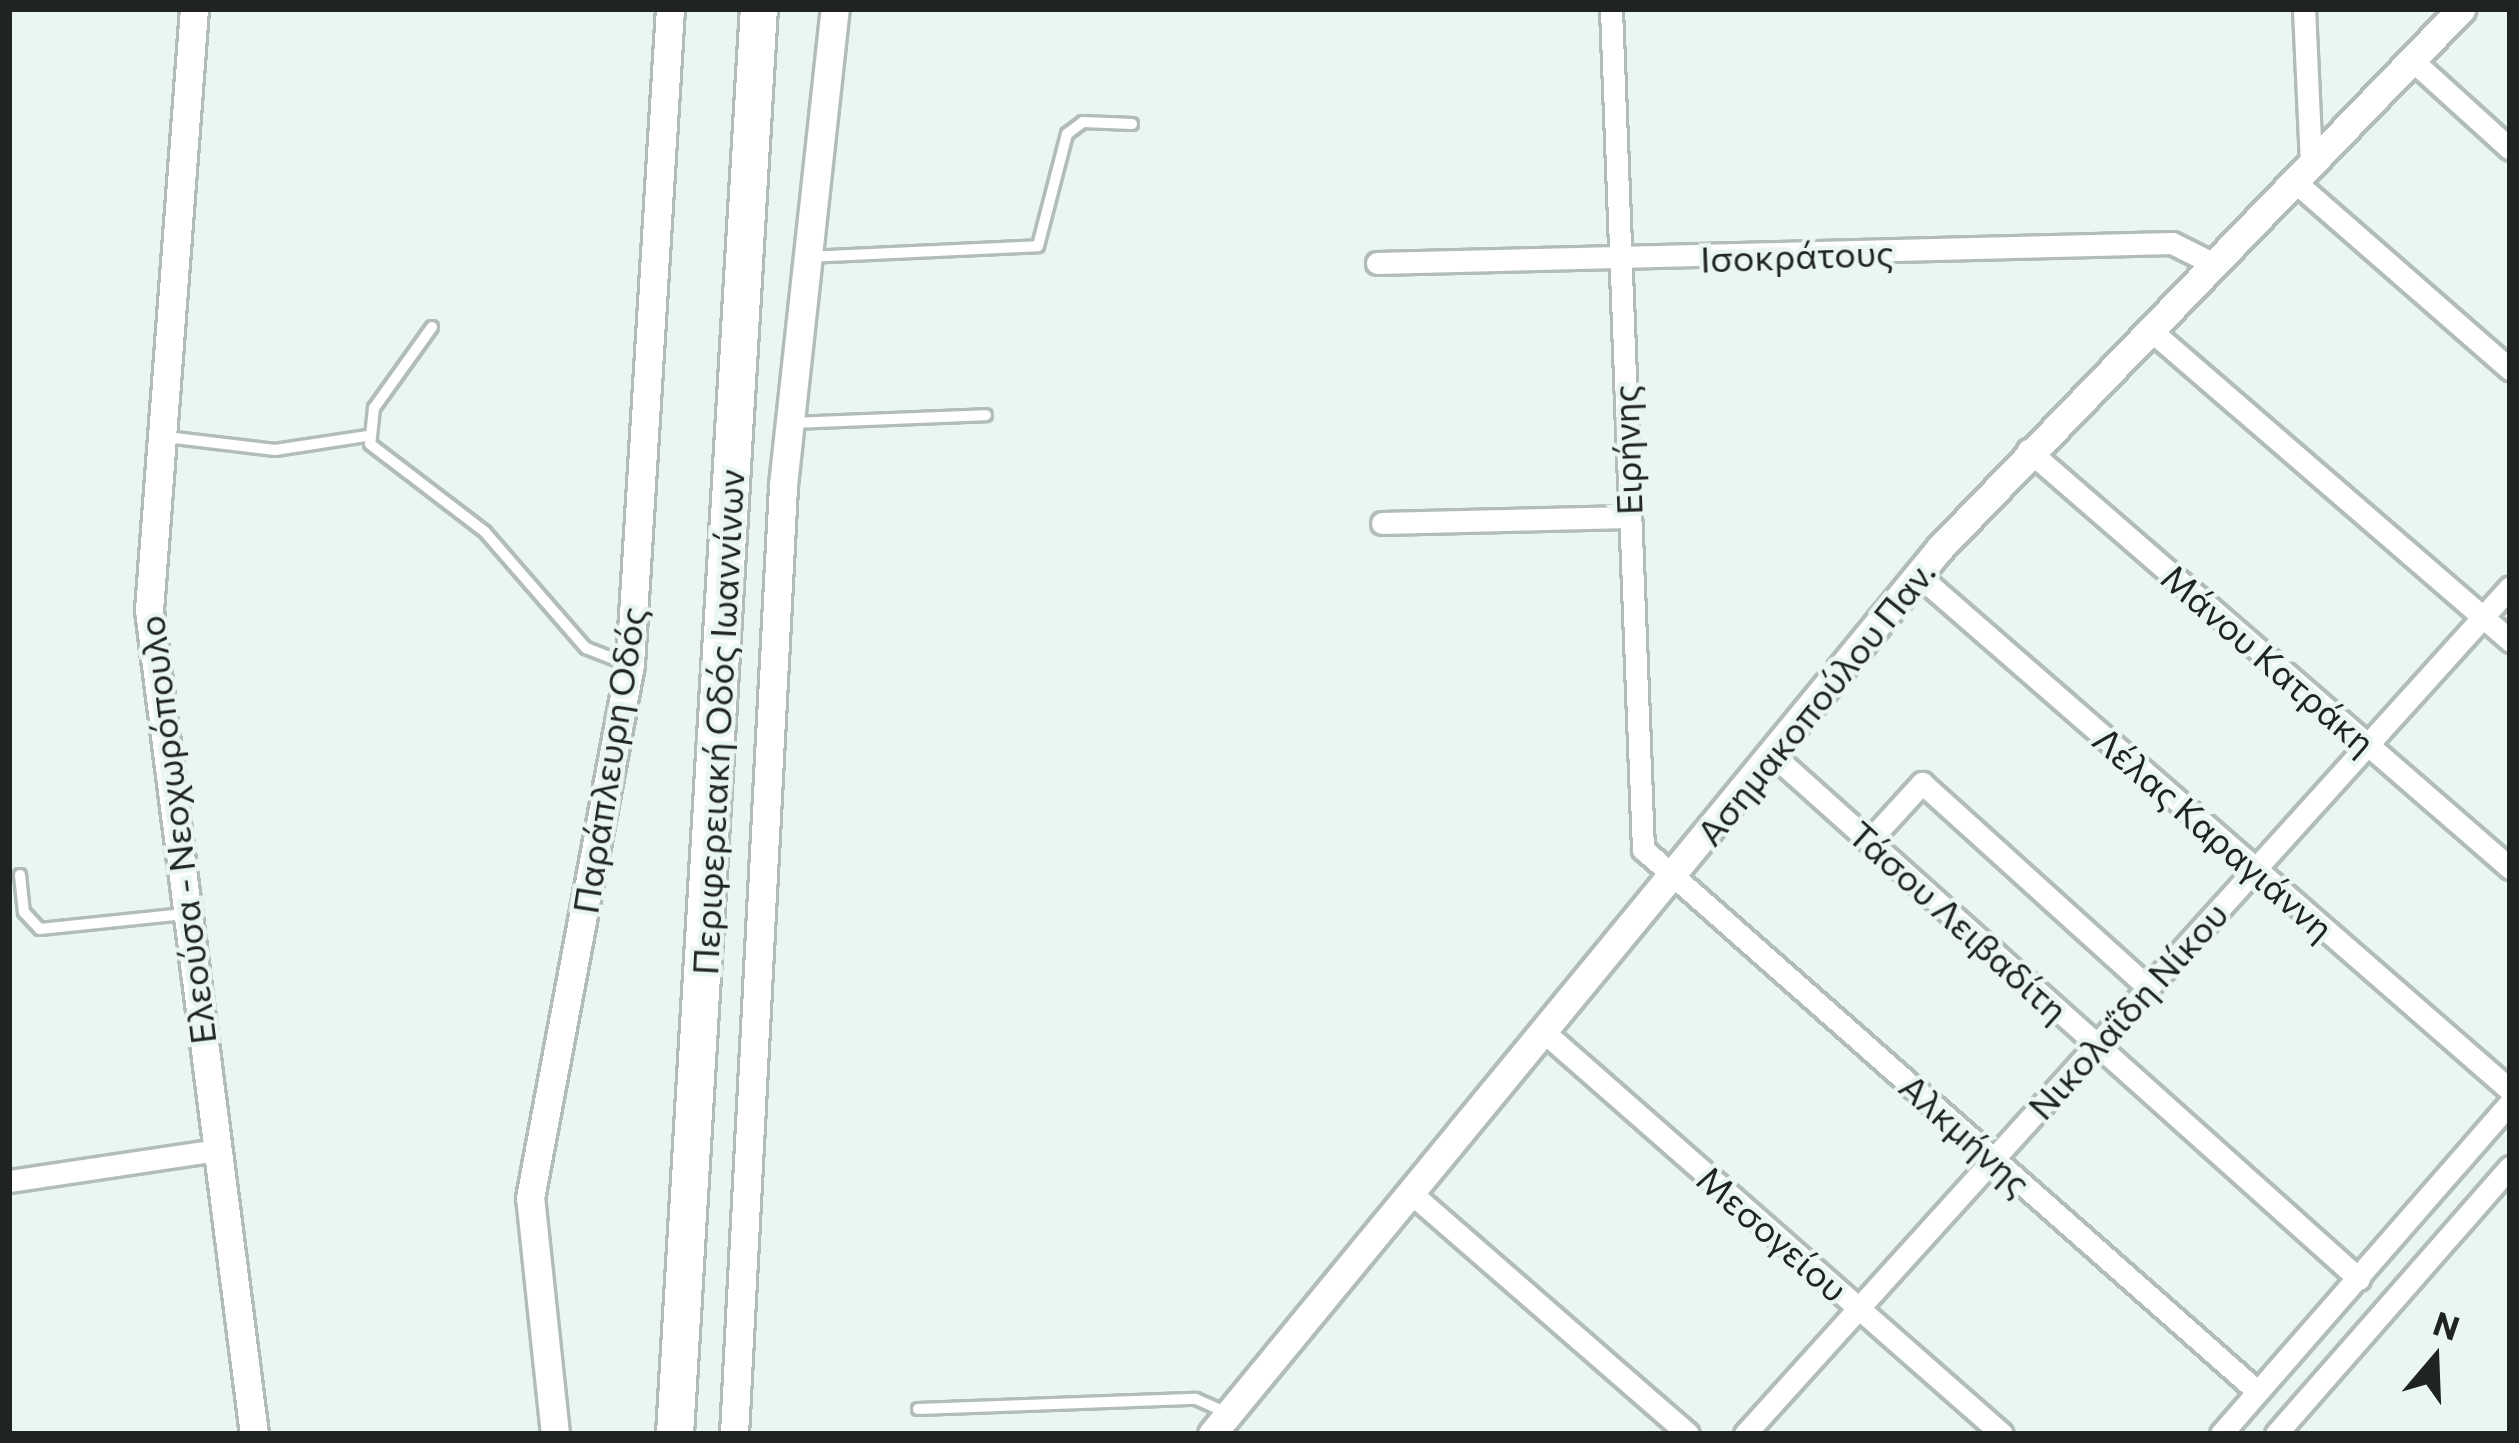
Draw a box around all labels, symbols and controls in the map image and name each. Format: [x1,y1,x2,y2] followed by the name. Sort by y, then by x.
[1700,230,1894,280] street label: Ισοκράτους
[1602,384,1650,516] street label: Ειρήνης
[682,468,752,976] street label: Περιφερειακή Οδός Ιωαννίνων
[1687,551,1943,853] street label: Ασημακοπούλου Παν.
[2154,555,2384,763] street label: Μάνου Κατράκη
[562,603,654,917] street label: Παράπλευρη Οδός
[128,613,224,1047] street label: Ελεούσα - Νεοχωρόπουλο
[2085,717,2343,949] street label: Λέλας Καραγιάννη
[1841,811,2077,1031] street label: Τάσου Λειβαδίτη
[2018,892,2236,1128] street label: Νικολαΐδη Νίκου
[1892,1064,2040,1204] street label: Αλκμήνης
[1689,1156,1857,1310] street label: Μεσογείου
[2375,1299,2495,1419] north arrow
[2429,1301,2465,1348] text: N

